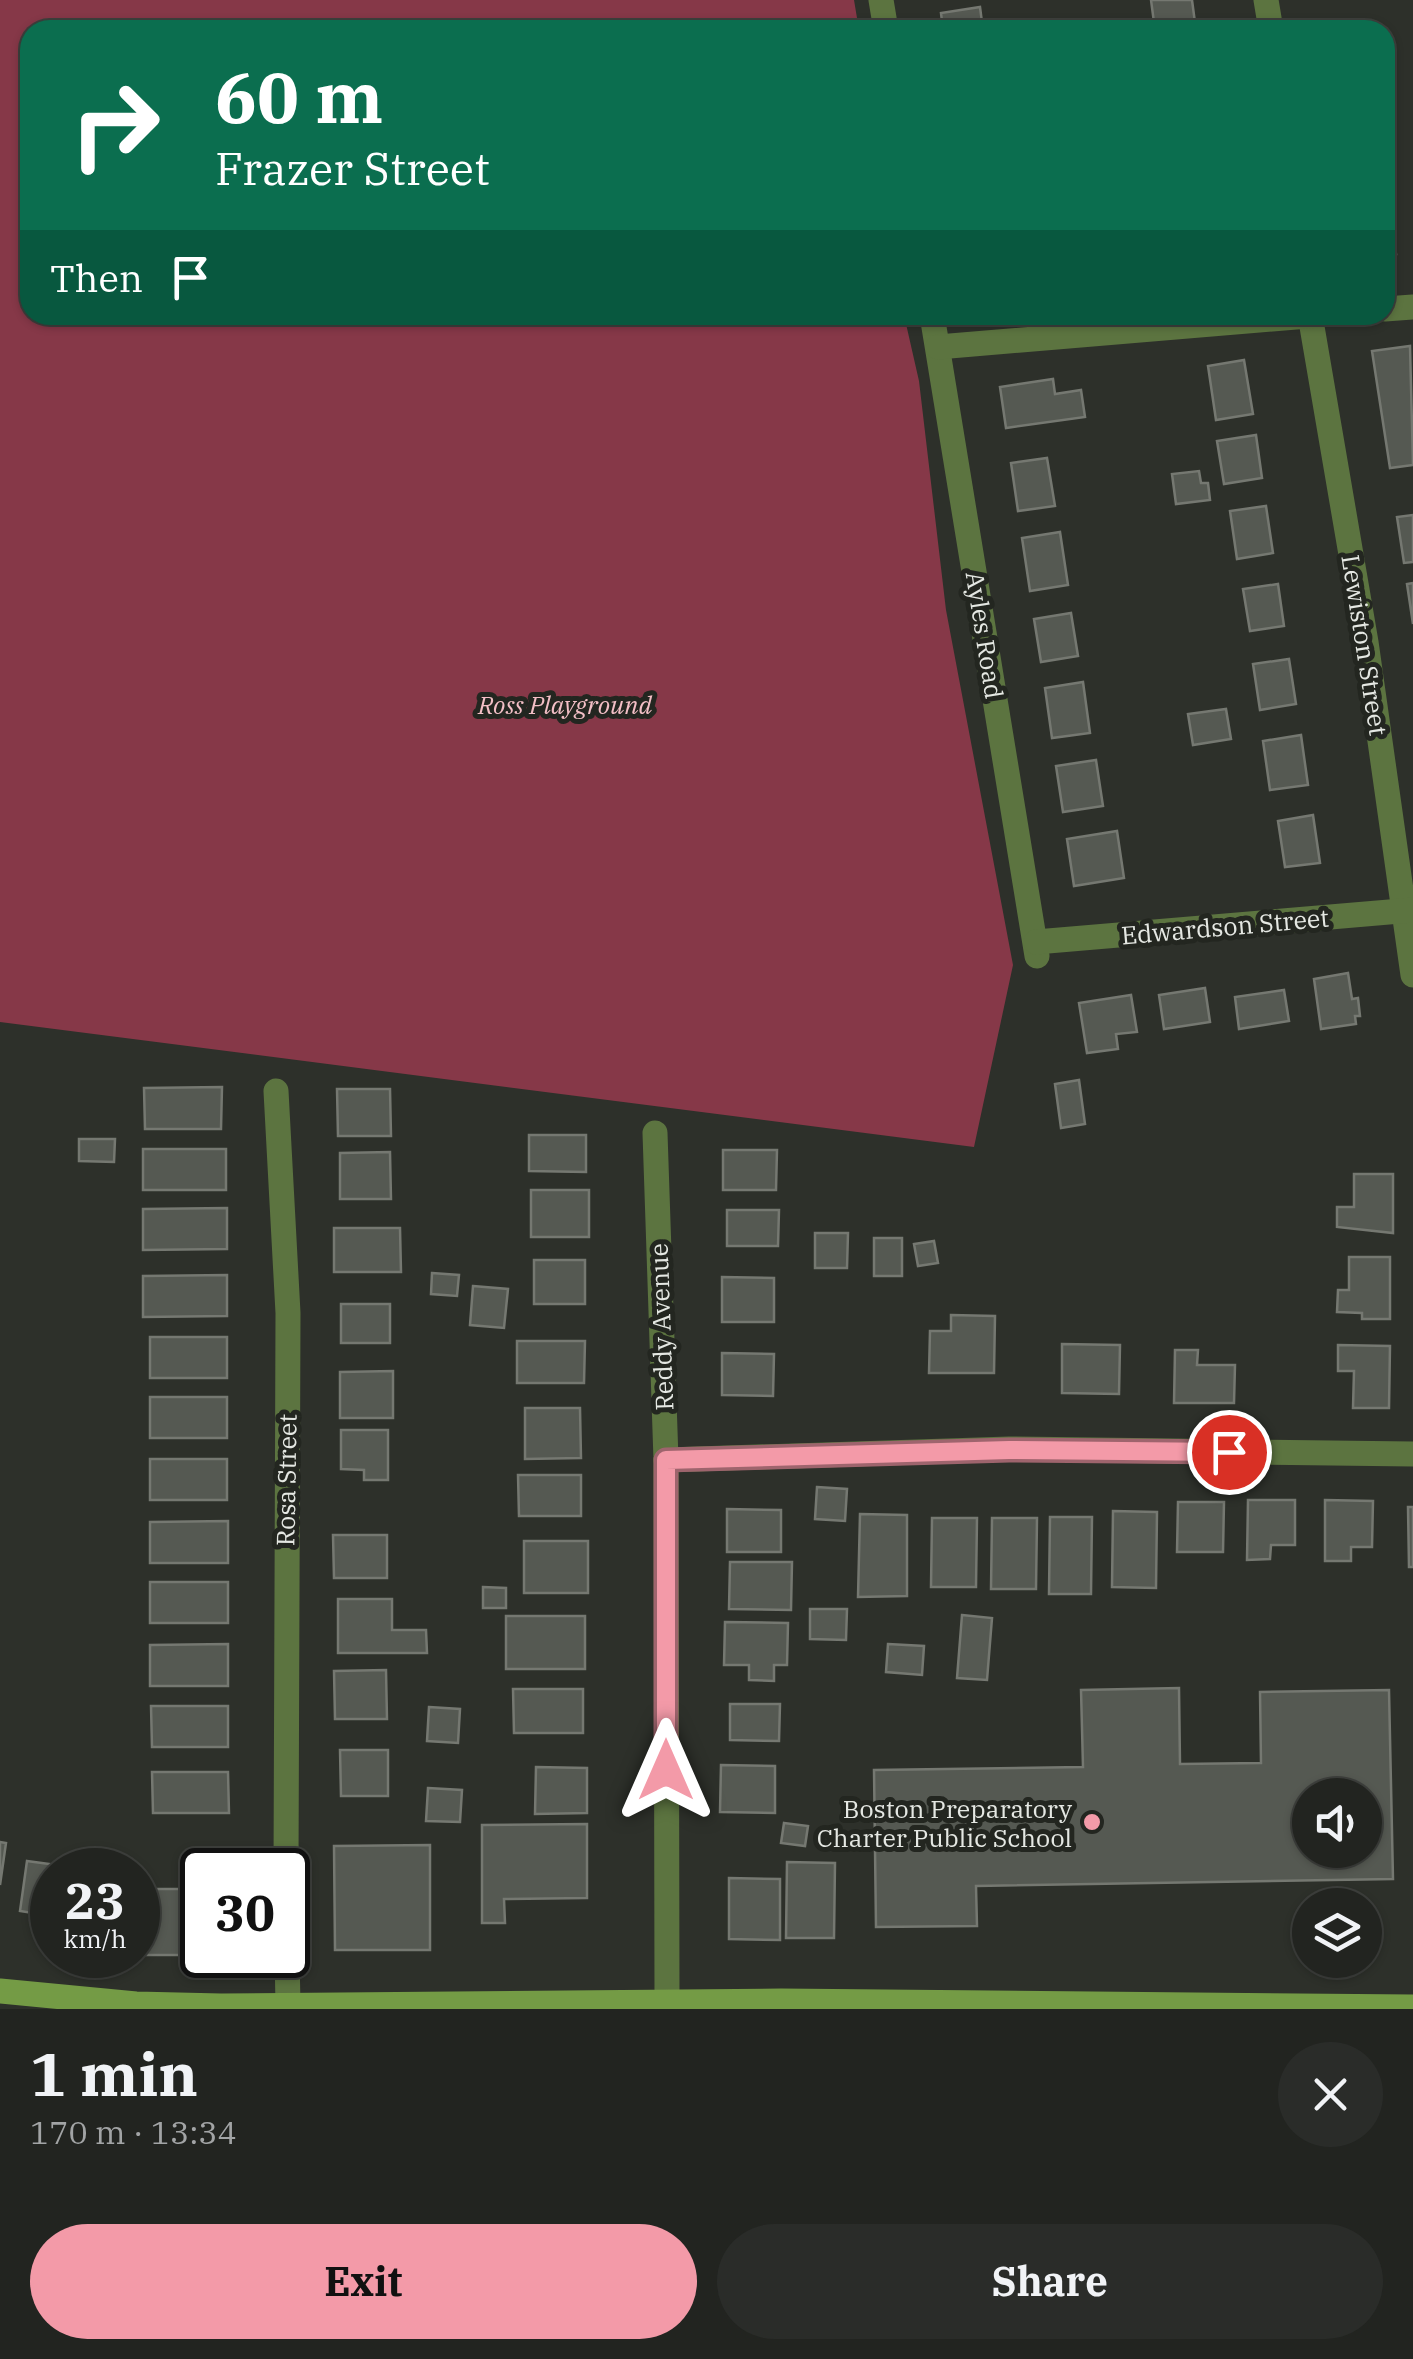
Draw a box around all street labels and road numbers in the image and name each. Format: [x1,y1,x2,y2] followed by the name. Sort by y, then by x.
[1334,552,1396,738] street label: Lewiston Street
[959,569,1011,701] street label: Ayles Road
[1120,900,1330,952] street label: Edwardson Street
[642,1243,680,1411] street label: Reddy Avenue
[268,1413,304,1546] street label: Rosa Street

